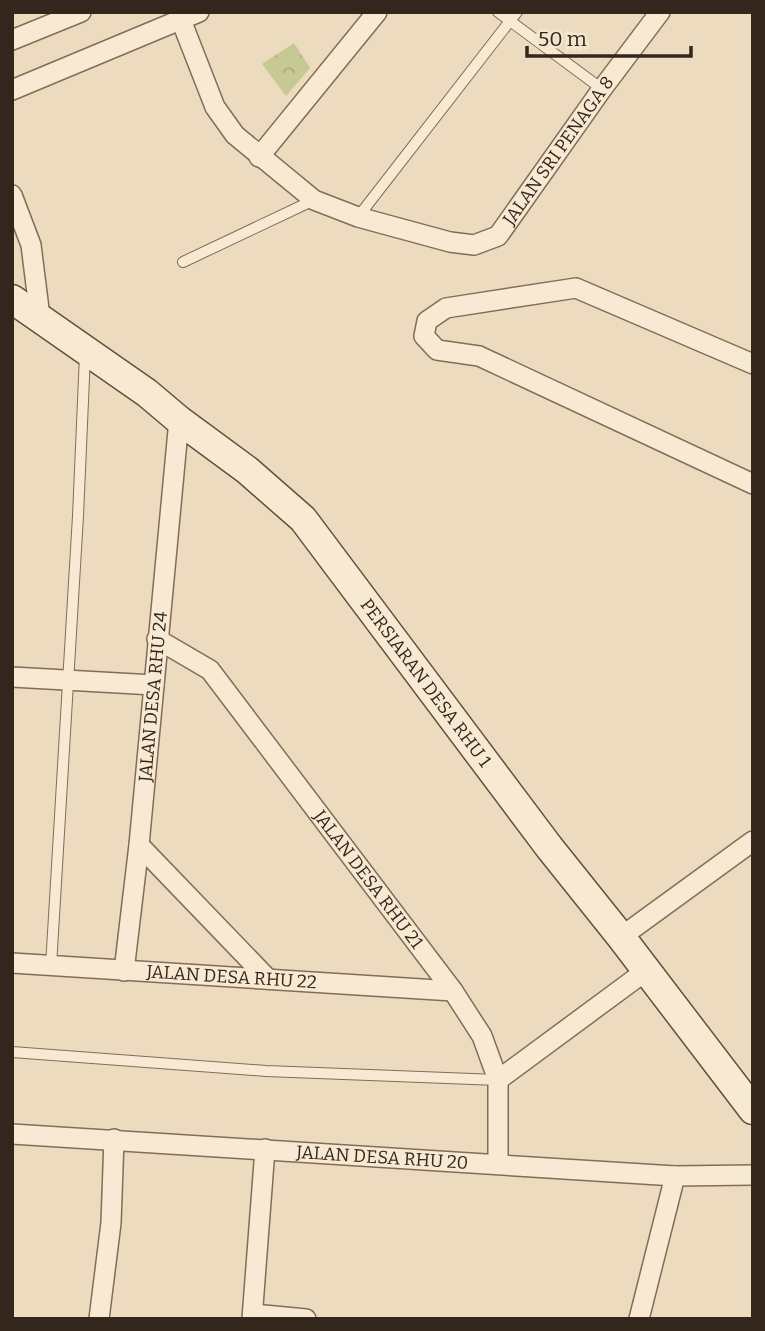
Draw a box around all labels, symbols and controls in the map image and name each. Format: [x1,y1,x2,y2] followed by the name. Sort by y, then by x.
[527,14,692,58] scale bar
[538,26,587,52] text: 50 m
[498,72,619,230] street label: JALAN SRI PENAGA 8
[356,594,497,772] street label: PERSIARAN DESA RHU 1
[134,610,172,784] street label: JALAN DESA RHU 24
[308,805,428,953] street label: JALAN DESA RHU 21
[145,961,317,993] street label: JALAN DESA RHU 22
[295,1141,469,1174] street label: JALAN DESA RHU 20

